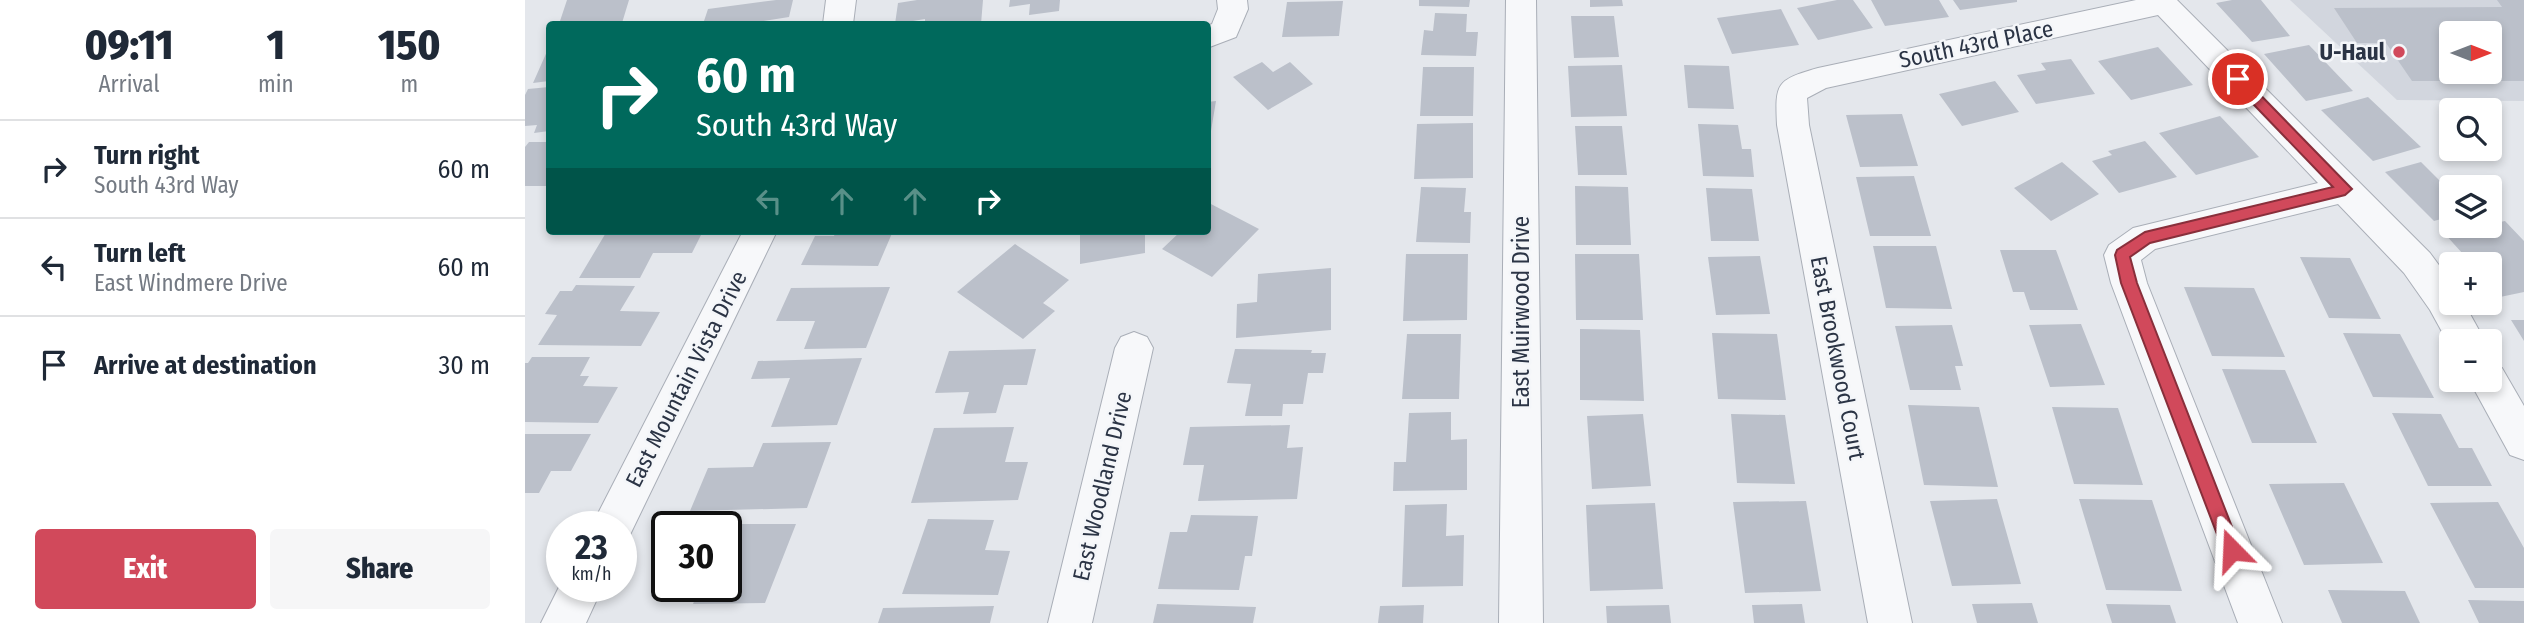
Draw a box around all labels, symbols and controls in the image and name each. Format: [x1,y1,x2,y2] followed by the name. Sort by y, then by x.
[1896,14,2056,74] street label: South 43rd Place
[84,20,174,70] text: 09:11
[267,20,285,70] text: 1
[378,20,441,70] text: 150
[2439,21,2503,84] north arrow
[2439,21,2502,392] map controls
[2319,38,2386,66] place label: U-Haul
[2391,44,2407,60] marker: U-Haul
[696,46,796,105] text: 60 m
[581,49,672,140] icon: right
[2208,49,2268,109] pin
[2219,60,2257,98] icon: arrive
[98,70,159,98] text: Arrival
[258,70,294,98] text: min
[400,70,418,98] text: m
[2439,98,2502,161] button: search
[696,106,897,144] text: South 43rd Way
[94,140,200,171] text: Turn right
[35,150,73,188] icon: right
[437,154,490,185] text: 60 m
[94,171,239,199] text: South 43rd Way
[2439,175,2502,238] button: layers
[750,182,788,220] icon: left
[823,182,861,220] icon: ahead
[896,182,934,220] icon: ahead
[969,182,1007,220] icon: right
[1507,216,1535,408] street label: East Muirwood Drive
[94,238,186,269] text: Turn left
[35,248,73,286] icon: left
[437,252,490,283] text: 60 m
[2439,252,2502,315] button: +
[1804,254,1872,463] street label: East Brookwood Court
[619,266,753,492] street label: East Mountain Vista Drive
[94,269,288,297] text: East Windmere Drive
[2439,329,2502,392] button: −
[35,346,73,384] icon: arrive
[94,350,317,381] text: Arrive at destination
[439,350,490,381] text: 30 m
[1067,388,1137,584] street label: East Woodland Drive
[651,511,742,602] speed limit sign: 30
[2195,513,2269,587] position arrow
[575,526,608,568] text: 23
[35,529,256,609] button: Exit
[270,529,490,609] button: Share
[571,563,612,585] text: km/h

